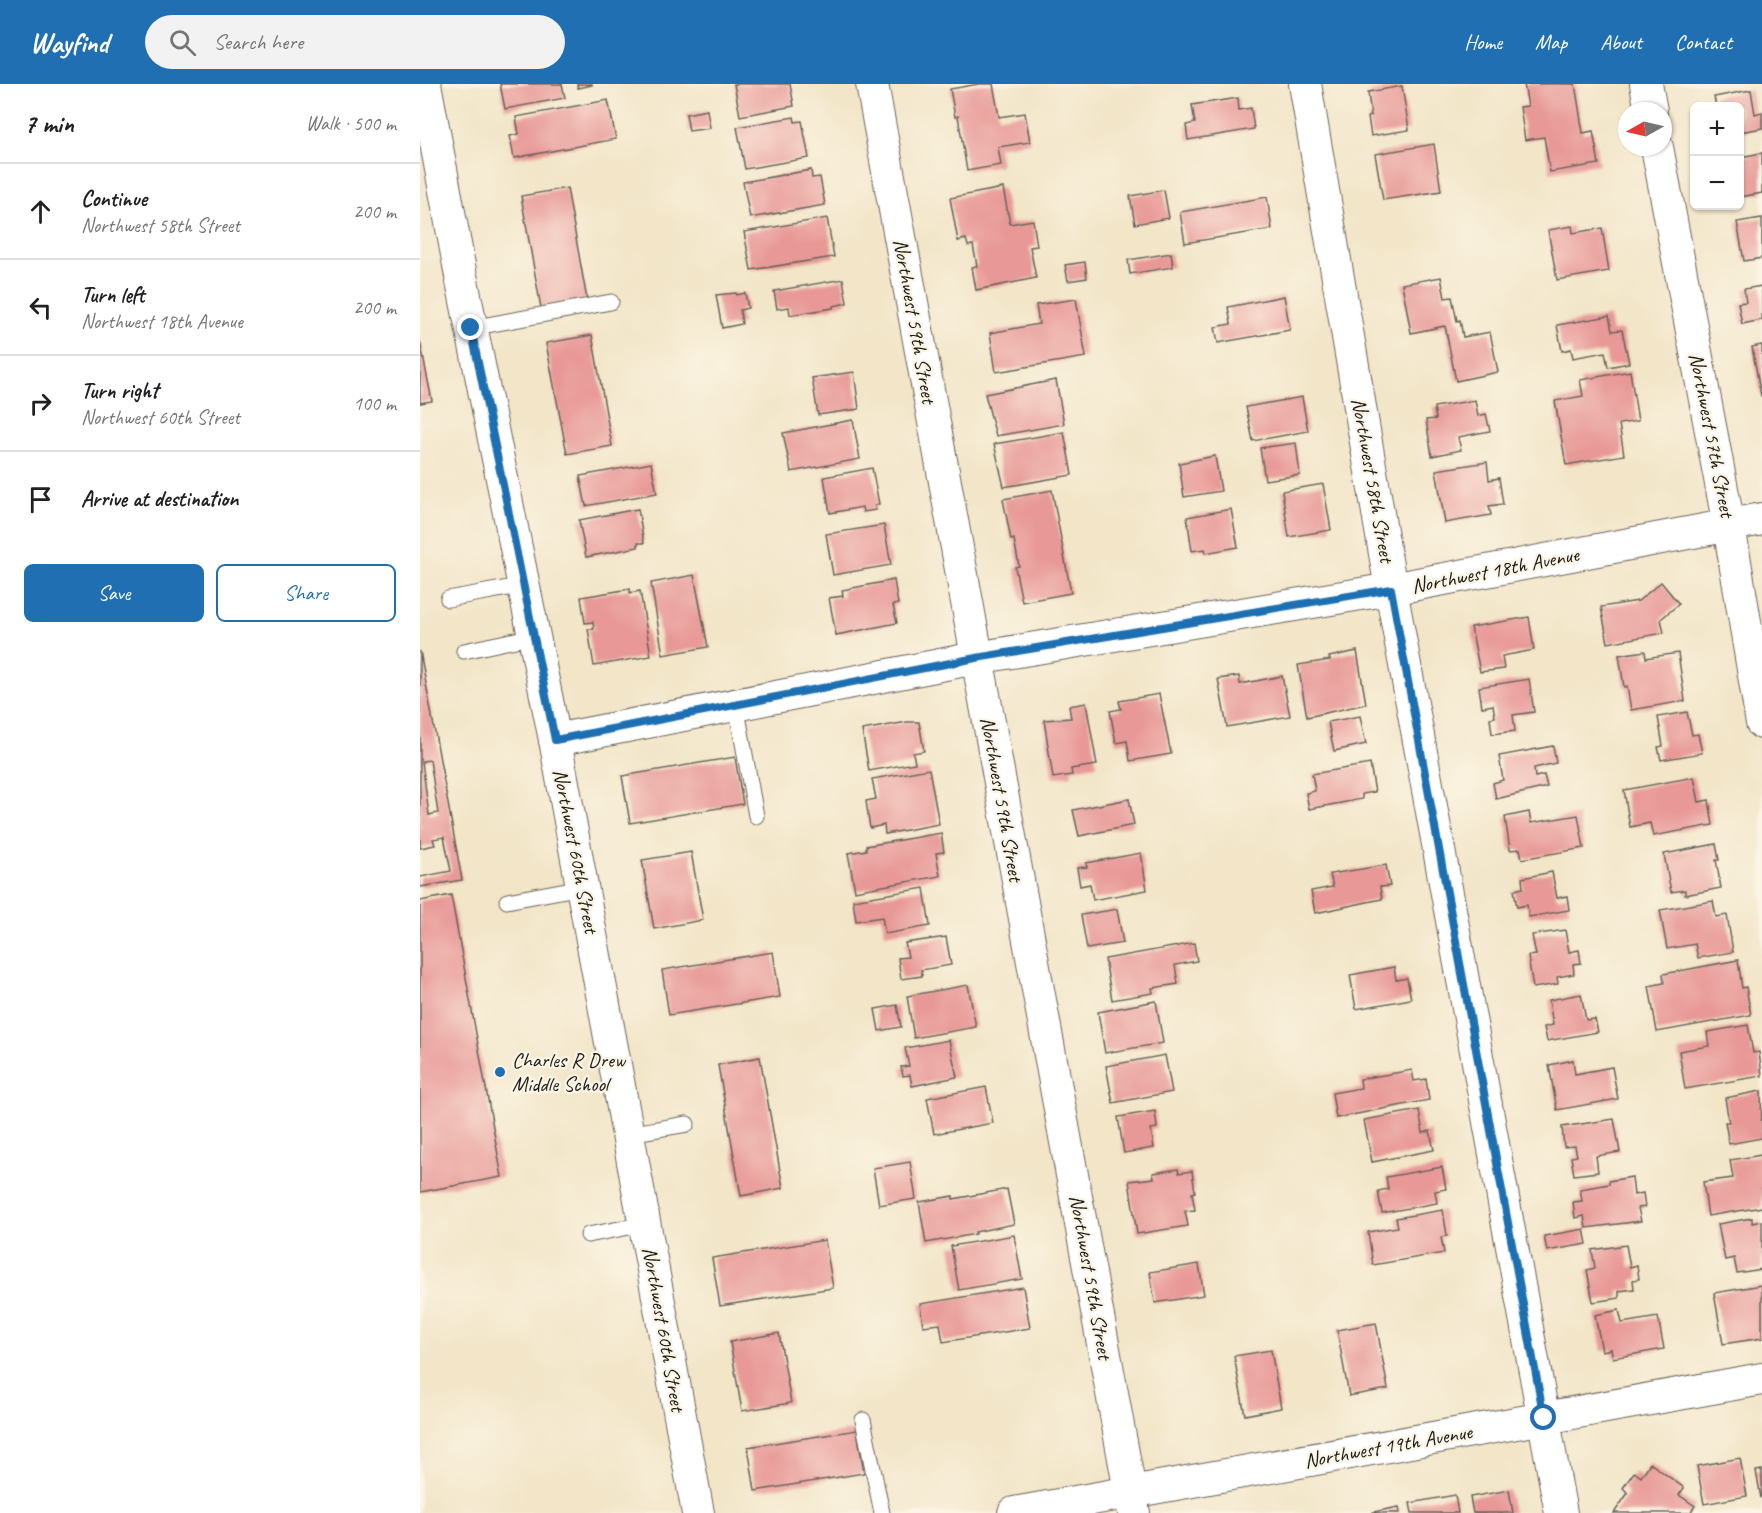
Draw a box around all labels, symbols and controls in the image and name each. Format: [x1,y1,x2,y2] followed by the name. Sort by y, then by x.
[145,15,565,69] search box
[30,25,109,60] text: Wayfind
[166,26,199,59] icon: search
[214,28,303,56] text: Search here
[1464,29,1502,55] text: Home
[1535,29,1567,55] text: Map
[1600,29,1642,55] text: About
[1675,29,1732,55] text: Contact
[1618,102,1672,156] north arrow
[1690,102,1744,210] map controls
[1690,102,1744,156] button: +
[24,107,74,140] text: 7 min
[306,111,396,136] text: Walk · 500 m
[1690,156,1744,210] button: −
[81,185,147,213] text: Continue
[24,195,57,228] icon: ahead
[353,199,396,224] text: 200 m
[81,213,240,238] text: Northwest 58th Street
[888,237,943,407] street label: Northwest 59th Street
[81,281,145,309] text: Turn left
[24,291,57,324] icon: left
[353,295,396,320] text: 200 m
[81,309,243,334] text: Northwest 18th Avenue
[457,314,483,340] route end
[1683,351,1741,521] street label: Northwest 57th Street
[81,377,158,405] text: Turn right
[24,387,57,420] icon: right
[353,391,396,416] text: 100 m
[1346,396,1401,566] street label: Northwest 58th Street
[81,405,240,430] text: Northwest 60th Street
[24,483,57,516] icon: arrive
[81,485,238,513] text: Arrive at destination
[1409,541,1582,599] street label: Northwest 18th Avenue
[24,564,204,622] button: Save
[216,564,396,622] button: Share
[975,715,1030,885] street label: Northwest 59th Street
[547,767,605,937] street label: Northwest 60th Street
[512,1047,627,1097] place label: Charles R Drew Middle School
[493,1065,507,1079] marker: Charles R Drew Middle School
[1064,1193,1119,1363] street label: Northwest 59th Street
[637,1245,692,1415] street label: Northwest 60th Street
[1530,1404,1556,1430] route start
[1302,1418,1475,1474] street label: Northwest 19th Avenue

